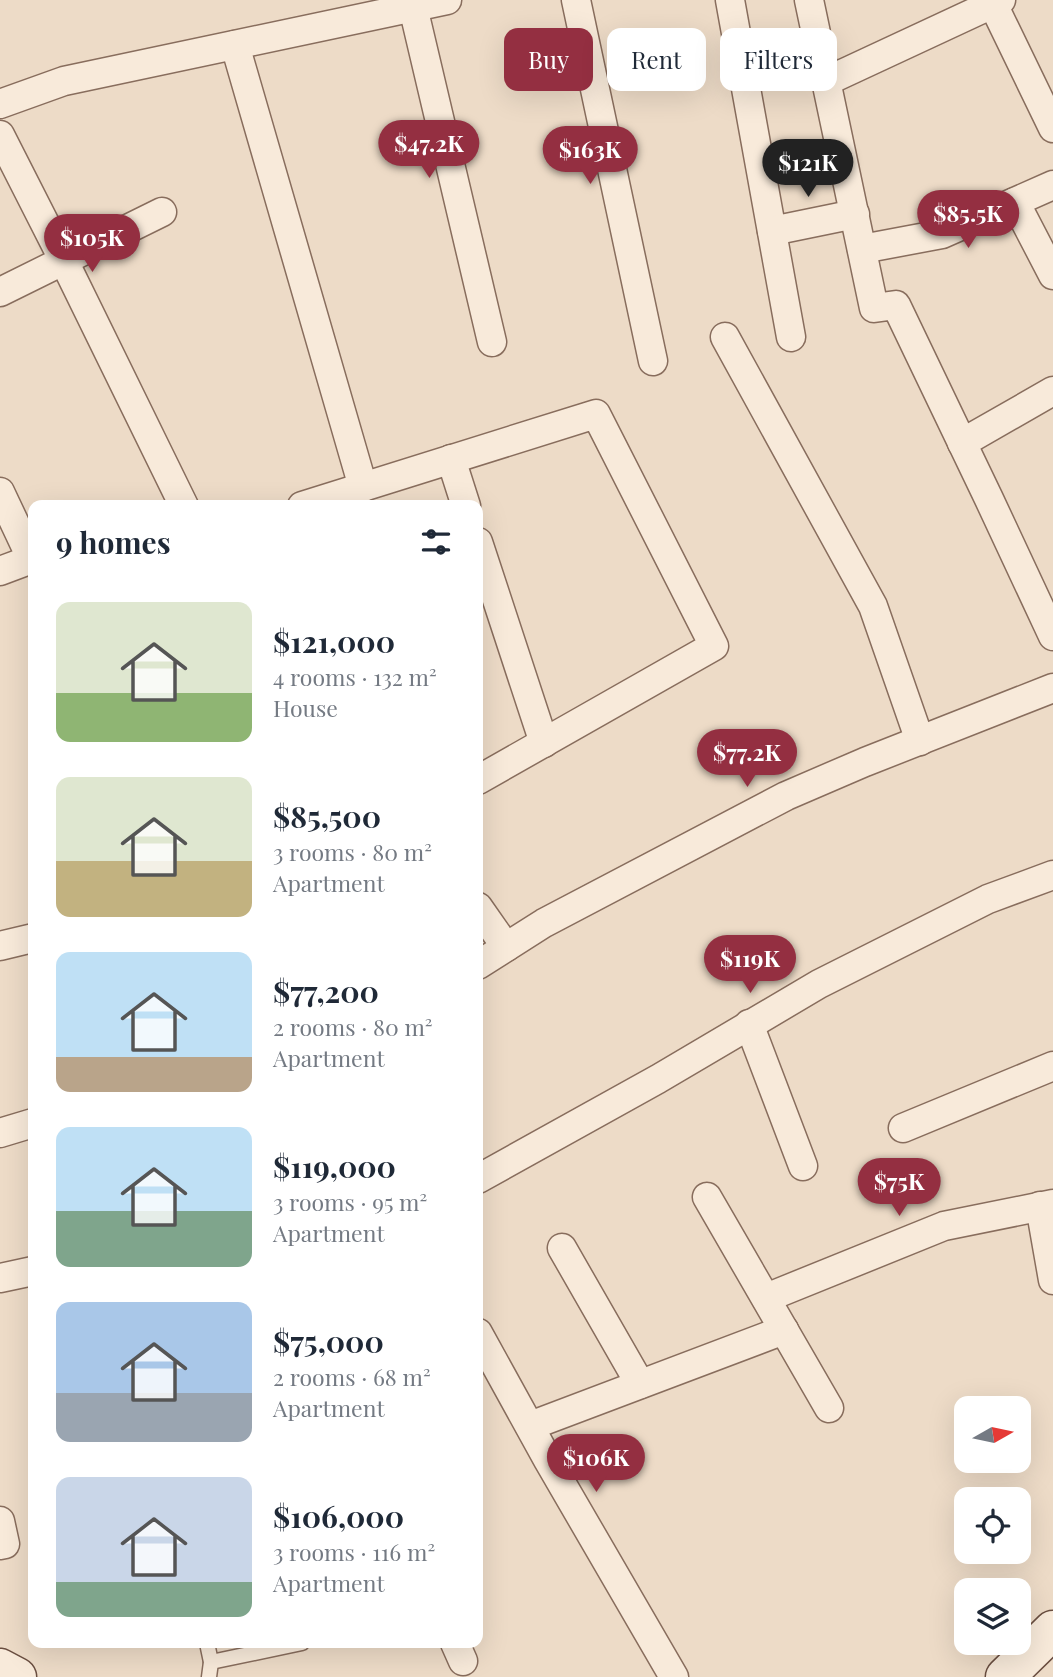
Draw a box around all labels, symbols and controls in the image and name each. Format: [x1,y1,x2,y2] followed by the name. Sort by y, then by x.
[504,28,593,91] chip: Buy
[607,28,706,91] chip: Rent
[720,28,837,91] chip: Filters
[372,120,486,180] pin: $47.2K
[394,127,464,158] text: $47.2K
[541,127,639,186] pin: $163K
[559,133,621,164] text: $163K
[759,140,857,199] pin: $121K
[778,146,838,177] text: $121K
[911,190,1025,250] pin: $85.5K
[933,197,1003,228] text: $85.5K
[43,215,141,274] pin: $105K
[60,221,124,252] text: $105K
[56,522,171,562] text: 9 homes
[417,523,455,561] icon: filters
[273,621,395,661] text: $121,000
[112,630,196,714] icon: home
[273,661,437,692] text: 4 rooms · 132 m²
[273,692,338,723] text: House
[690,730,804,789] pin: $77.2K
[713,736,781,767] text: $77.2K
[273,796,381,836] text: $85,500
[112,805,196,889] icon: home
[273,836,432,867] text: 3 rooms · 80 m²
[273,867,385,898] text: Apartment
[701,936,799,995] pin: $119K
[720,942,780,973] text: $119K
[273,971,379,1011] text: $77,200
[112,980,196,1064] icon: home
[273,1011,433,1042] text: 2 rooms · 80 m²
[273,1042,385,1073] text: Apartment
[273,1146,396,1186] text: $119,000
[112,1155,196,1239] icon: home
[858,1158,940,1218] pin: $75K
[874,1165,924,1196] text: $75K
[273,1186,427,1217] text: 3 rooms · 95 m²
[273,1217,385,1248] text: Apartment
[273,1321,384,1361] text: $75,000
[112,1330,196,1414] icon: home
[273,1361,431,1392] text: 2 rooms · 68 m²
[273,1392,385,1423] text: Apartment
[954,1396,1031,1474] north arrow
[954,1396,1031,1655] map controls
[547,1434,645,1494] pin: $106K
[563,1441,629,1472] text: $106K
[954,1487,1031,1564] button: locate
[273,1496,404,1536] text: $106,000
[112,1505,196,1589] icon: home
[273,1536,435,1567] text: 3 rooms · 116 m²
[273,1567,385,1598] text: Apartment
[954,1578,1031,1655] button: layers

